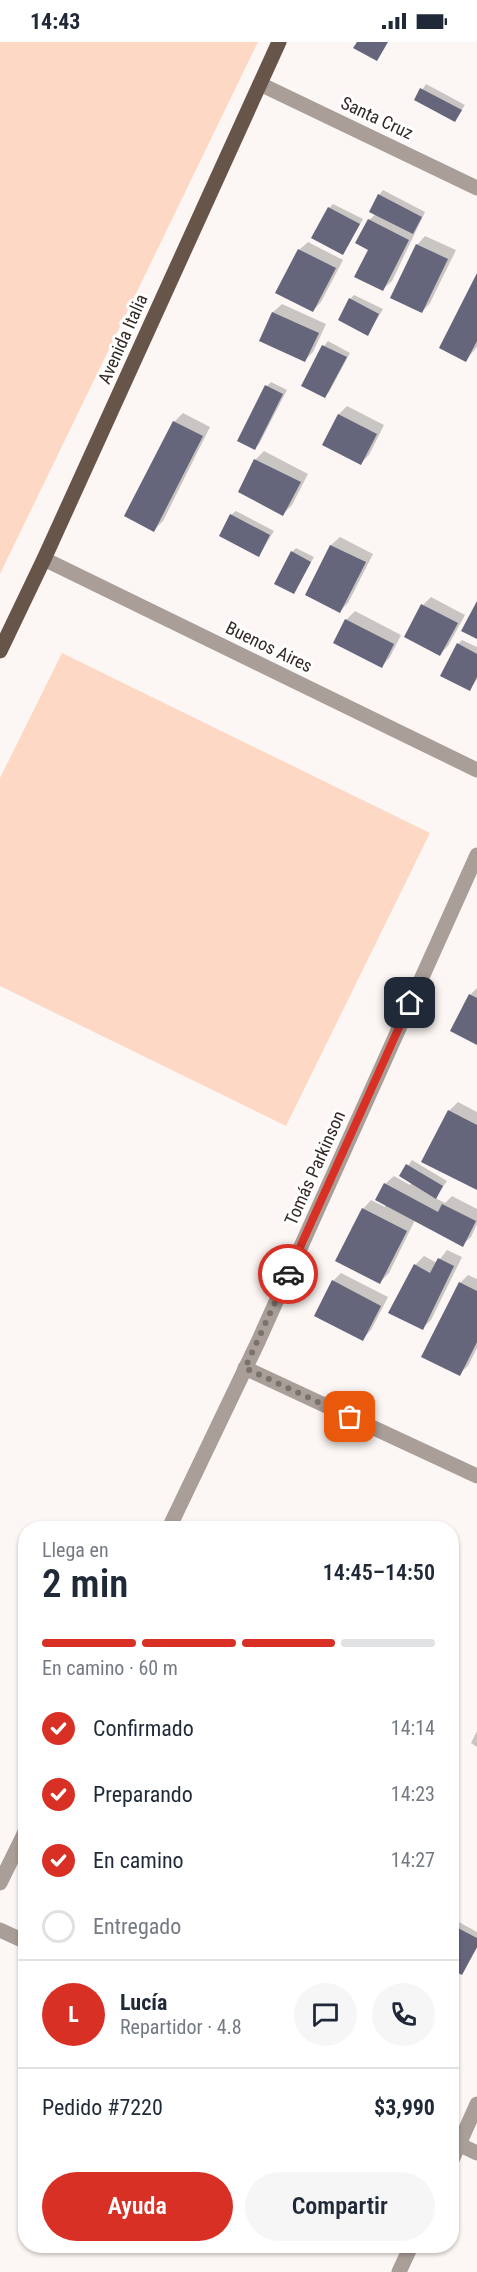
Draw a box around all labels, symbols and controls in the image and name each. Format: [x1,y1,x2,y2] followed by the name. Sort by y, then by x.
[30,9,81,34] text: 14:43
[338,92,417,143] street label: Santa Cruz
[93,291,152,387] street label: Avenida Italia
[223,617,316,676] street label: Buenos Aires
[384,977,435,1028] pin
[393,986,426,1019] icon: home
[280,1107,349,1228] street label: Tomás Parkinson
[258,1244,318,1304] courier
[272,1258,305,1291] icon: car
[324,1391,375,1442] pin
[333,1400,366,1433] icon: bag
[42,1538,109,1562] text: Llega en
[323,1560,435,1585] text: 14:45–14:50
[42,1561,128,1607] text: 2 min
[42,1656,178,1680] text: En camino · 60 m
[42,1712,75,1745] icon: check
[93,1716,194,1741] text: Confirmado
[391,1716,435,1740] text: 14:14
[42,1778,75,1811] icon: check
[93,1782,193,1807] text: Preparando
[391,1782,435,1806] text: 14:23
[42,1844,75,1877] icon: check
[93,1848,184,1873] text: En camino
[391,1848,435,1872] text: 14:27
[93,1914,181,1939] text: Entregado
[294,1983,357,2046] button: chat
[372,1983,435,2046] button: phone
[120,1990,167,2015] text: Lucía
[68,2002,79,2027] text: L
[120,2015,242,2039] text: Repartidor · 4.8
[42,2095,163,2120] text: Pedido #7220
[374,2095,435,2120] text: $3,990
[42,2172,233,2241] button: Ayuda
[245,2172,435,2241] button: Compartir

